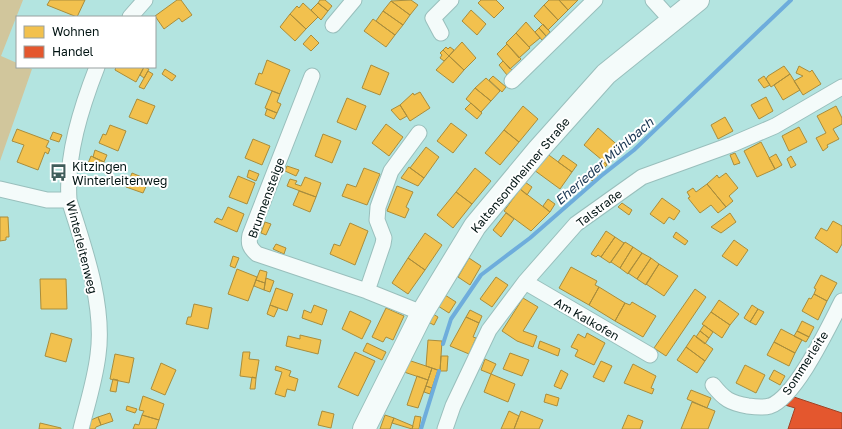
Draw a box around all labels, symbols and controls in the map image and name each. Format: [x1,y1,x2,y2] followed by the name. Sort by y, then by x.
[16,16,156,68] legend
[52,24,99,39] text: Wohnen
[52,44,94,59] text: Handel
[552,113,657,208] water label: Eherieder Mühlbach
[467,114,573,236] street label: Kaltensondheimer Straße
[244,156,288,240] street label: Brunnensteige
[72,159,167,188] place label: Kitzingen Winterleitenweg
[49,163,69,183] bus stop icon: Kitzingen Winterleitenweg
[573,186,625,230] street label: Talstraße
[63,199,101,295] street label: Winterleitenweg
[552,294,622,344] street label: Am Kalkofen
[779,328,831,398] street label: Sommerleite

